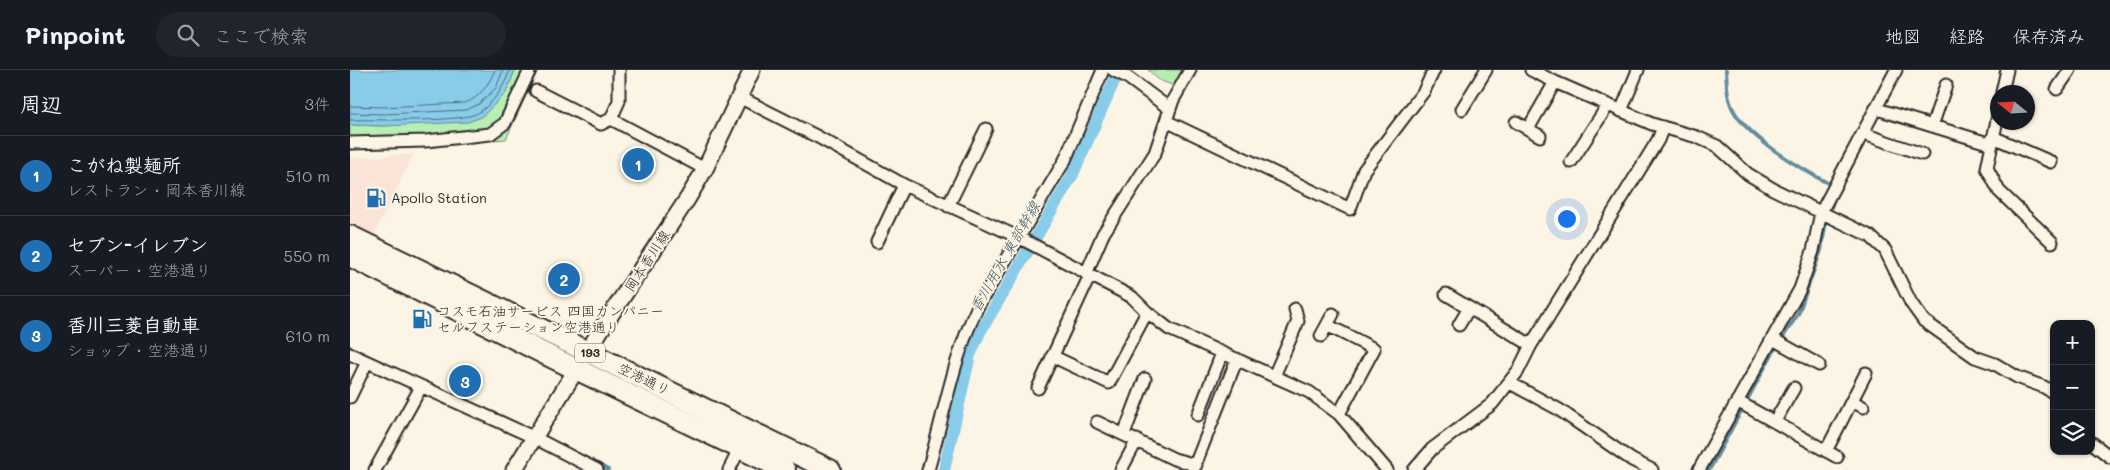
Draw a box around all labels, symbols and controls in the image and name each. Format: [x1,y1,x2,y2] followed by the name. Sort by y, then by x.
[156,12,506,57] search box
[25,19,126,50] text: Pinpoint
[174,21,202,49] icon: search
[214,23,309,48] text: ここで検索
[1885,24,1921,48] text: 地図
[1949,24,1985,48] text: 経路
[2013,24,2085,48] text: 保存済み
[1990,85,2035,130] north arrow
[20,90,62,117] text: 周辺
[305,93,330,114] text: 3件
[622,145,654,183] pin: 1
[67,152,181,177] text: こがね製麺所
[32,165,40,186] text: 1
[286,165,330,186] text: 510 m
[67,179,246,200] text: レストラン · 岡本香川線
[365,187,387,209] fuel station icon: Apollo Station
[391,188,487,207] place label: Apollo Station
[964,197,1044,316] water label: 香川用水 東部幹線
[1554,206,1580,232] your location
[620,226,674,295] street label: 岡本香川線
[67,232,208,257] text: セブン-イレブン
[32,245,40,266] text: 2
[284,245,330,266] text: 550 m
[67,259,212,280] text: スーパー · 空港通り
[548,260,580,298] pin: 2
[437,301,664,336] place label: コスモ石油サービス 四国カンパニー セルフステーション空港通り
[411,308,433,330] fuel station icon: コスモ石油サービス 四国カンパニー セルフステーション空港通り
[67,312,200,337] text: 香川三菱自動車
[2050,320,2095,455] map controls
[2050,320,2095,365] button: +
[31,325,41,346] text: 3
[285,325,330,346] text: 610 m
[67,339,212,360] text: ショップ · 空港通り
[575,344,605,362] road number: 193
[615,358,674,399] street label: 空港通り
[449,362,481,400] pin: 3
[2050,365,2095,410] button: −
[2050,410,2095,455] button: layers

